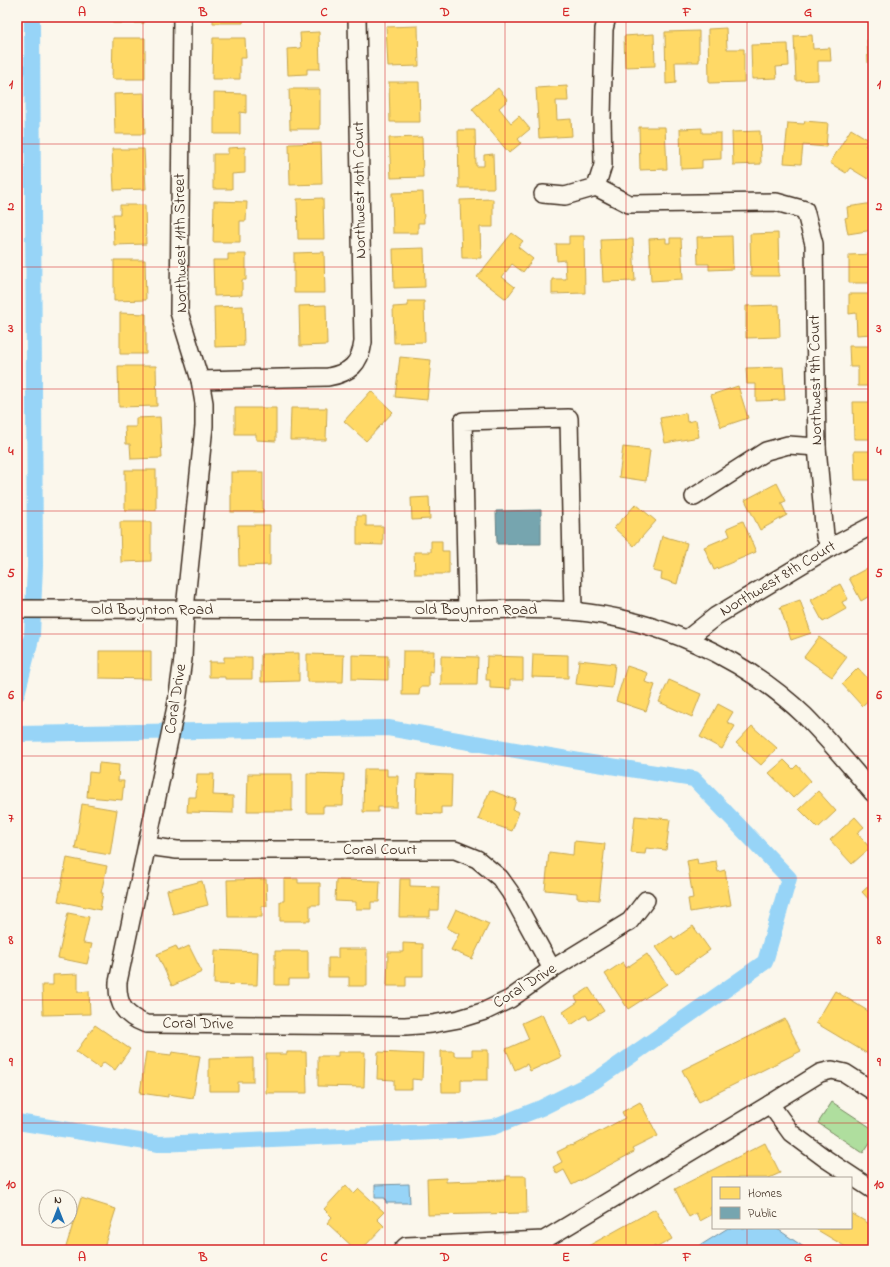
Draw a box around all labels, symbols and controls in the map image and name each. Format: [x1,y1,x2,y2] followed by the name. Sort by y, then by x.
[78,3,86,22] text: A
[198,3,208,22] text: B
[320,3,328,22] text: C
[439,3,450,22] text: D
[562,3,570,22] text: E
[682,3,692,22] text: F
[804,3,812,22] text: G
[9,75,14,94] text: 1
[877,75,882,94] text: 1
[347,120,373,259] street label: Northwest 10th Court
[168,172,194,313] street label: Northwest 11th Street
[7,197,15,216] text: 2
[875,197,883,216] text: 2
[803,314,829,445] street label: Northwest 9th Court
[7,319,14,338] text: 3
[875,319,882,338] text: 3
[7,442,14,461] text: 4
[875,442,882,461] text: 4
[715,534,841,623] street label: Northwest 8th Court
[7,564,15,583] text: 5
[875,564,883,583] text: 5
[91,598,213,622] street label: Old Boynton Road
[415,598,537,622] street label: Old Boynton Road
[159,661,194,736] street label: Coral Drive
[7,686,14,705] text: 6
[875,686,882,705] text: 6
[8,809,14,828] text: 7
[876,809,882,828] text: 7
[343,838,418,862] street label: Coral Court
[8,931,14,950] text: 8
[876,931,882,950] text: 8
[489,957,562,1015] street label: Coral Drive
[162,1011,234,1037] street label: Coral Drive
[8,1053,14,1072] text: 9
[876,1053,882,1072] text: 9
[6,1175,16,1194] text: 10
[874,1175,884,1194] text: 10
[712,1177,852,1229] legend
[748,1185,782,1203] text: Homes
[38,1189,78,1229] north arrow
[54,1192,62,1208] text: N
[748,1205,777,1223] text: Public
[78,1248,86,1267] text: A
[198,1248,208,1267] text: B
[320,1248,328,1267] text: C
[439,1248,450,1267] text: D
[562,1248,570,1267] text: E
[682,1248,692,1267] text: F
[804,1248,812,1267] text: G

